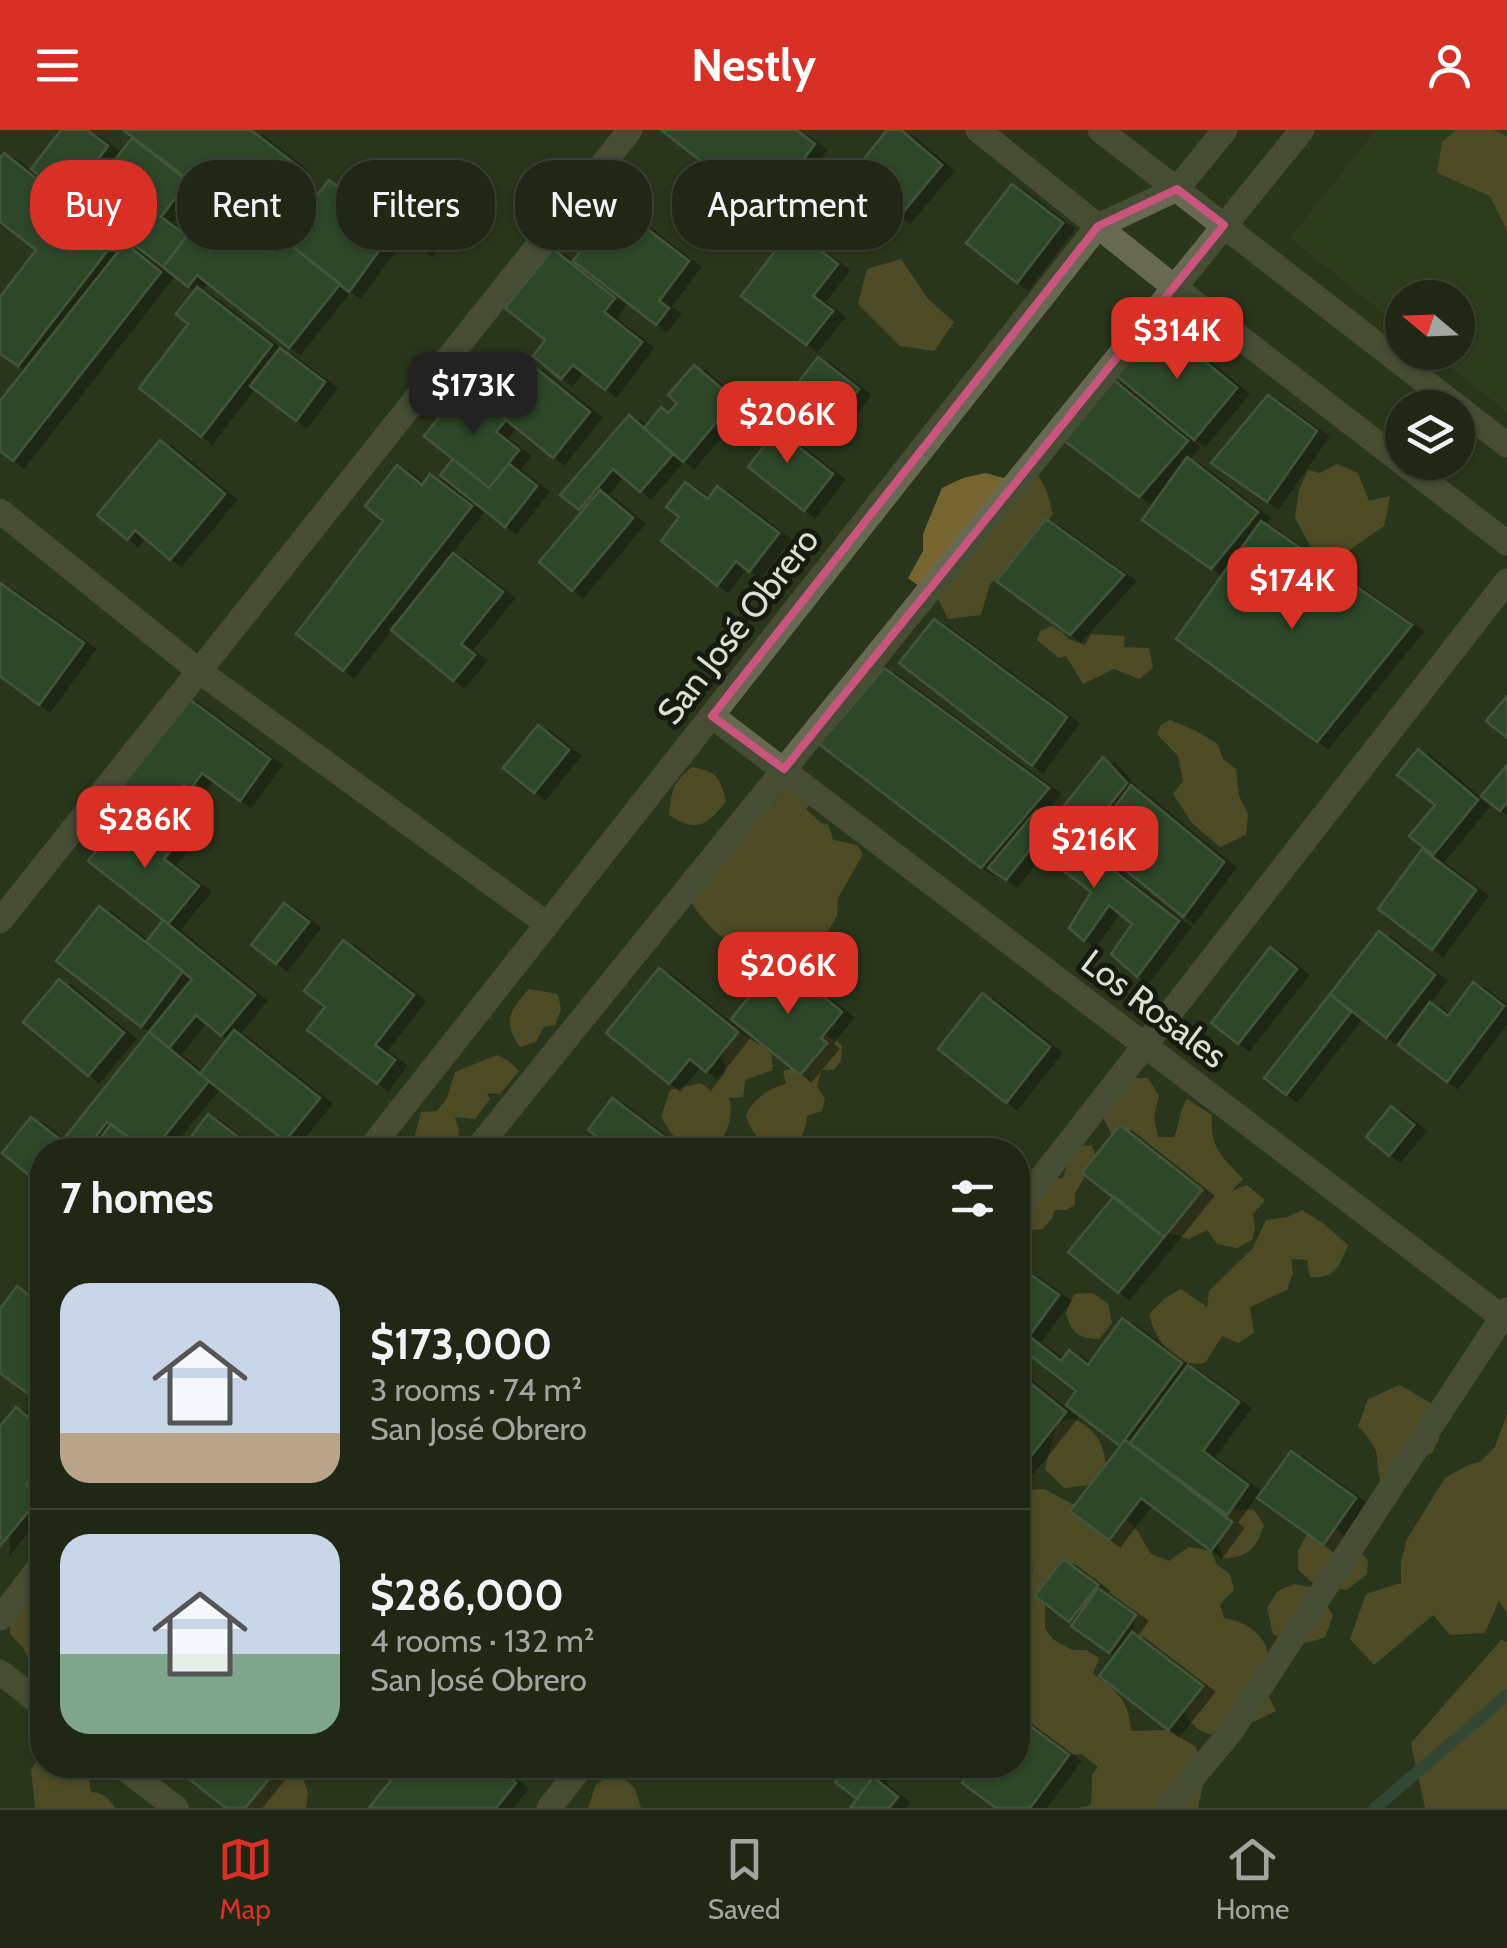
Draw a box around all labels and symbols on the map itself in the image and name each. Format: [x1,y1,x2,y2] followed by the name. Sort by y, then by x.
[1385,280,1475,370] north arrow
[1107,297,1247,382] pin: $314K
[403,352,543,437] pin: $173K
[717,381,857,466] pin: $206K
[648,519,828,732] street label: San José Obrero
[1222,547,1362,632] pin: $174K
[75,786,215,871] pin: $286K
[1024,806,1164,891] pin: $216K
[718,932,858,1017] pin: $206K
[1073,940,1235,1077] street label: Los Rosales

